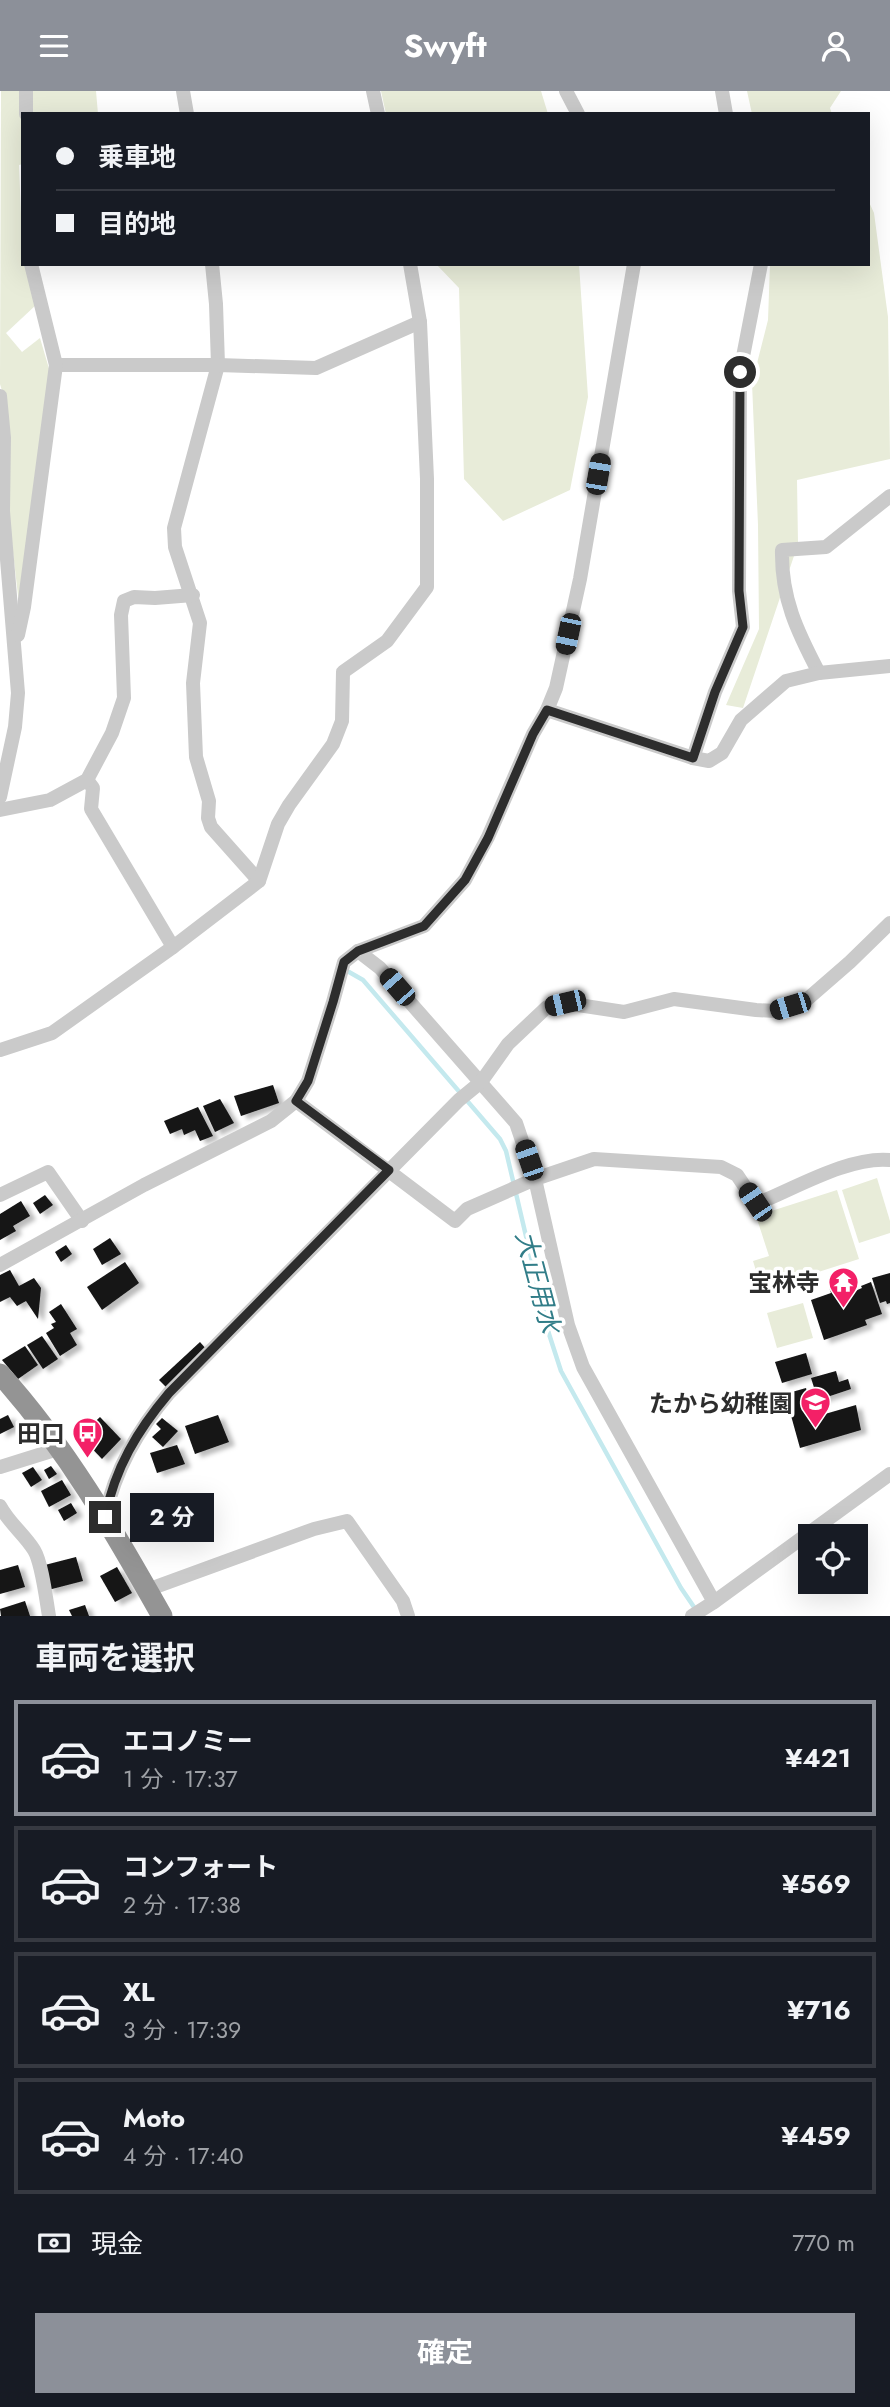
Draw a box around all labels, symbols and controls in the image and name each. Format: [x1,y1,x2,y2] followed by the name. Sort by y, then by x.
[403,23,487,69] text: Swyft
[35,27,73,65] icon: menu
[817,27,855,65] icon: person
[98,138,176,176] text: 乗車地
[98,205,176,243] text: 目的地
[724,356,756,388] route start
[585,451,612,497] car
[554,611,583,657] car
[376,964,419,1010] car
[543,988,588,1018] car
[767,990,814,1022] car
[513,1137,546,1183] car
[735,1179,776,1225] car
[506,1227,571,1340] water label: 大正用水
[748,1265,820,1300] place label: 宝林寺
[826,1265,860,1309] temple icon: 宝林寺
[649,1386,793,1421] place label: たから幼稚園
[799,1386,833,1430] school or university icon: たから幼稚園
[17,1416,65,1451] place label: 田口
[71,1416,105,1460] bus stop icon: 田口
[130,1493,214,1541] callout: 2 分
[150,1500,195,1534] text: 2 分
[89,1501,121,1533] route end
[798,1524,868,1594] map controls
[798,1524,868,1594] button: locate
[35,1635,195,1681] text: 車両を選択
[123,1722,253,1760] text: エコノミー
[39,1727,102,1790] icon: car
[785,1739,851,1777] text: ¥421
[123,1762,238,1796] text: 1 分 · 17:37
[123,1848,278,1886] text: コンフォート
[39,1853,102,1916] icon: car
[782,1865,851,1903] text: ¥569
[123,1888,241,1922] text: 2 分 · 17:38
[123,1973,155,2011] text: XL
[39,1979,102,2042] icon: car
[787,1991,851,2029] text: ¥716
[123,2013,241,2047] text: 3 分 · 17:39
[123,2099,185,2137] text: Moto
[39,2105,102,2168] icon: car
[781,2117,851,2155] text: ¥459
[123,2139,244,2173] text: 4 分 · 17:40
[35,2224,73,2262] icon: cash
[91,2225,143,2263] text: 現金
[792,2226,855,2260] text: 770 m
[35,2313,855,2393] button: 確定

